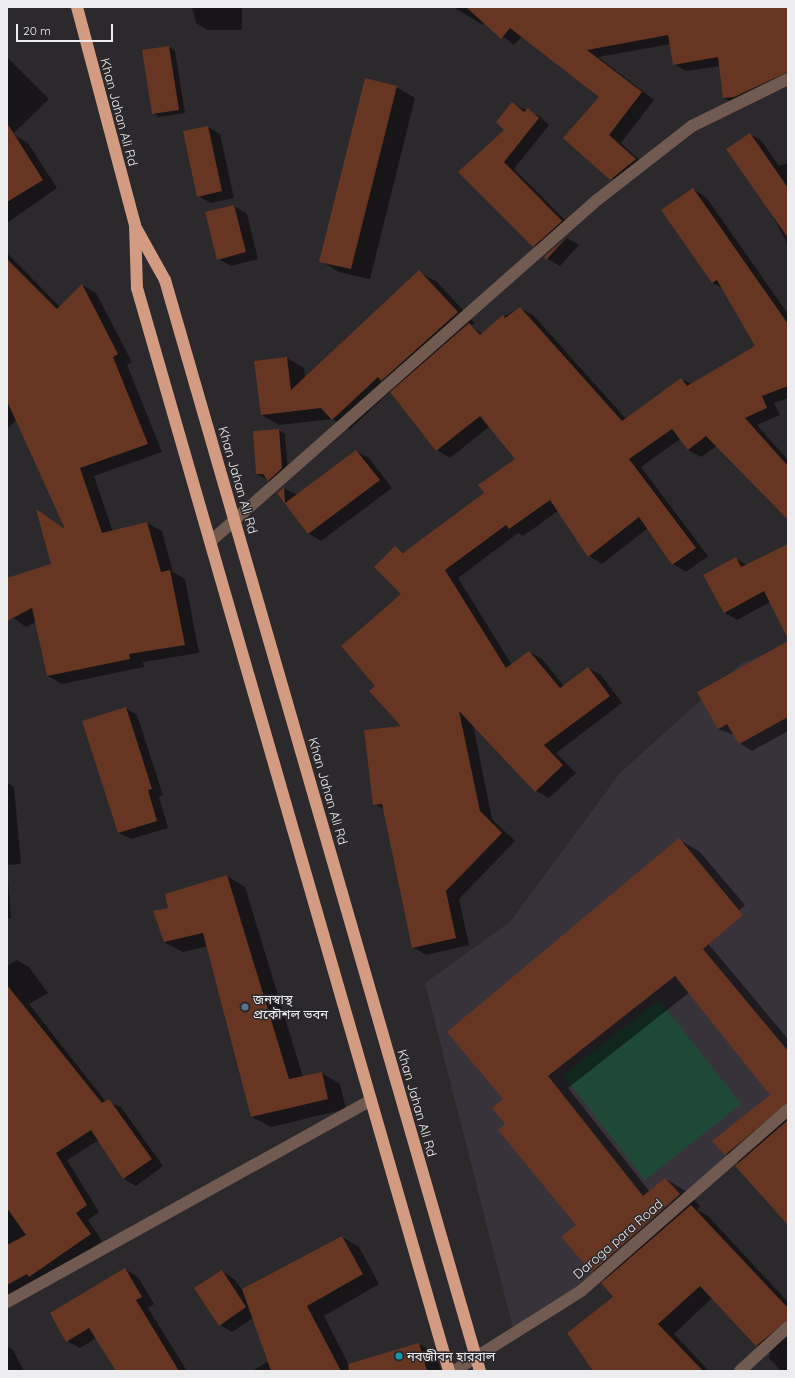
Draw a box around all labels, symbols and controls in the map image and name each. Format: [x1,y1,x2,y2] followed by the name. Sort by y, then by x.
[18,16,115,42] scale bar
[23,23,51,38] text: 20 m
[97,56,141,168] street label: Khan Jahan Ali Rd
[215,425,261,535] street label: Khan Jahan Ali Rd
[305,736,351,846] street label: Khan Jahan Ali Rd
[253,992,328,1023] place label: জনস্বাস্থ প্রকৌশল ভবন
[240,1002,250,1012] marker: জনস্বাস্থ প্রকৌশল ভবন
[394,1048,440,1158] street label: Khan Jahan Ali Rd
[570,1196,666,1282] street label: Daroga para Road
[407,1348,495,1364] place label: নবজীবন হারবাল
[394,1351,404,1361] marker: নবজীবন হারবাল

